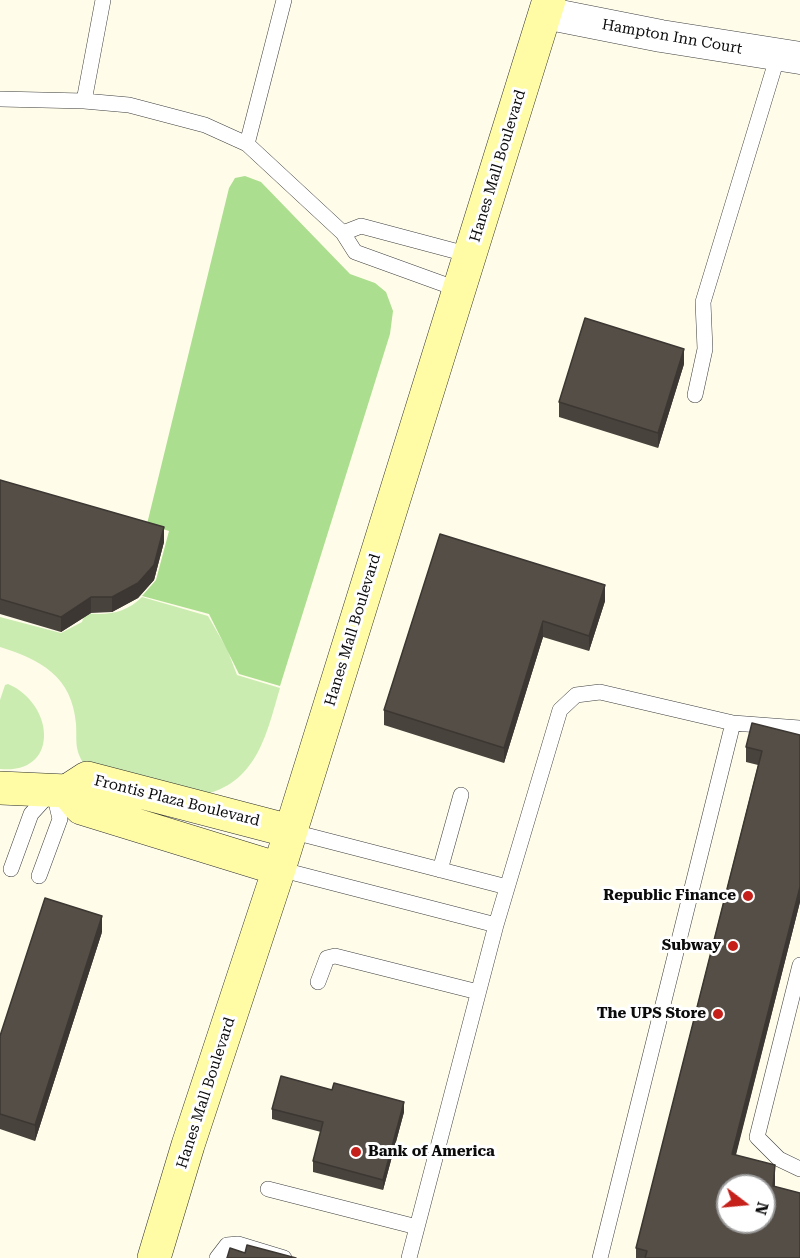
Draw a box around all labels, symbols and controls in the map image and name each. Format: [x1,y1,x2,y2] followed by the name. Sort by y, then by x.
[600,16,744,58] street label: Hampton Inn Court
[466,88,530,244] street label: Hanes Mall Boulevard
[321,552,385,708] street label: Hanes Mall Boulevard
[92,772,262,830] street label: Frontis Plaza Boulevard
[603,887,736,905] place label: Republic Finance
[741,889,755,903] marker: Republic Finance
[662,937,721,955] place label: Subway
[726,939,740,953] marker: Subway
[597,1005,706,1023] place label: The UPS Store
[711,1007,725,1021] marker: The UPS Store
[173,1015,239,1171] street label: Hanes Mall Boulevard
[368,1143,495,1161] place label: Bank of America
[349,1145,363,1159] marker: Bank of America
[716,1174,776,1234] north arrow
[751,1200,773,1217] text: N

